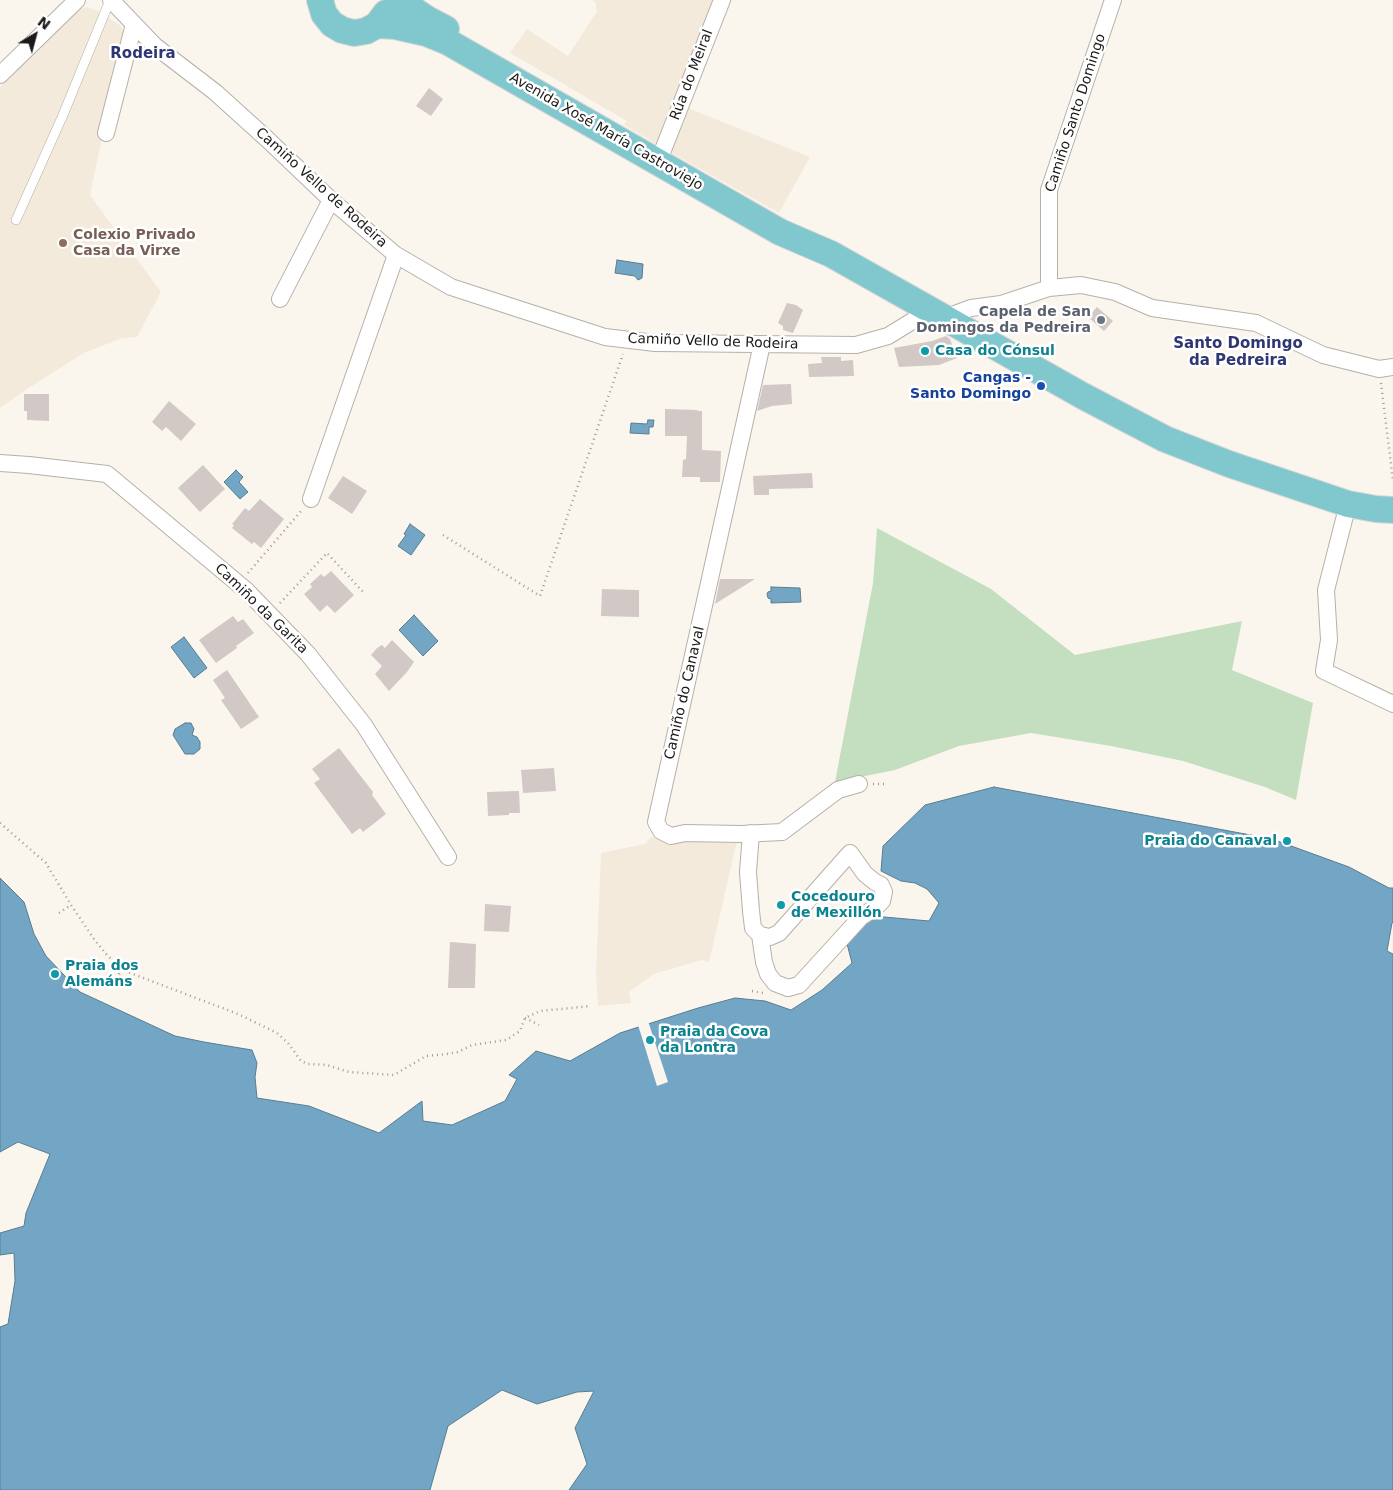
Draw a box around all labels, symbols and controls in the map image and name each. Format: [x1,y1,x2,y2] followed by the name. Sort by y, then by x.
[10,10,60,60] north arrow
[35,13,54,33] text: N
[667,27,717,123] street label: Rúa do Meiral
[1042,32,1110,194] street label: Camiño Santo Domingo
[110,45,176,63] district label: Rodeira
[506,70,706,194] street label: Avenida Xosé María Castroviejo
[252,125,390,251] street label: Camiño Vello de Rodeira
[73,227,196,260] place label: Colexio Privado Casa da Virxe
[57,237,69,249] marker: Colexio Privado Casa da Virxe
[916,304,1091,336] place label: Capela de San Domingos da Pedreira
[1095,314,1107,326] marker: Capela de San Domingos da Pedreira
[627,331,799,353] street label: Camiño Vello de Rodeira
[1173,335,1303,370] district label: Santo Domingo da Pedreira
[935,343,1055,359] place label: Casa do Cónsul
[919,345,931,357] marker: Casa do Cónsul
[910,370,1031,402] place label: Cangas - Santo Domingo
[1035,380,1047,392] marker: Cangas - Santo Domingo
[211,560,311,658] street label: Camiño da Garita
[661,625,709,761] street label: Camiño do Canaval
[1144,833,1277,849] place label: Praia do Canaval
[1281,835,1293,847] marker: Praia do Canaval
[791,889,882,922] place label: Cocedouro de Mexillón
[775,899,787,911] marker: Cocedouro de Mexillón
[65,958,139,990] place label: Praia dos Alemáns
[49,968,61,980] marker: Praia dos Alemáns
[660,1024,769,1056] place label: Praia da Cova da Lontra
[644,1034,656,1046] marker: Praia da Cova da Lontra

